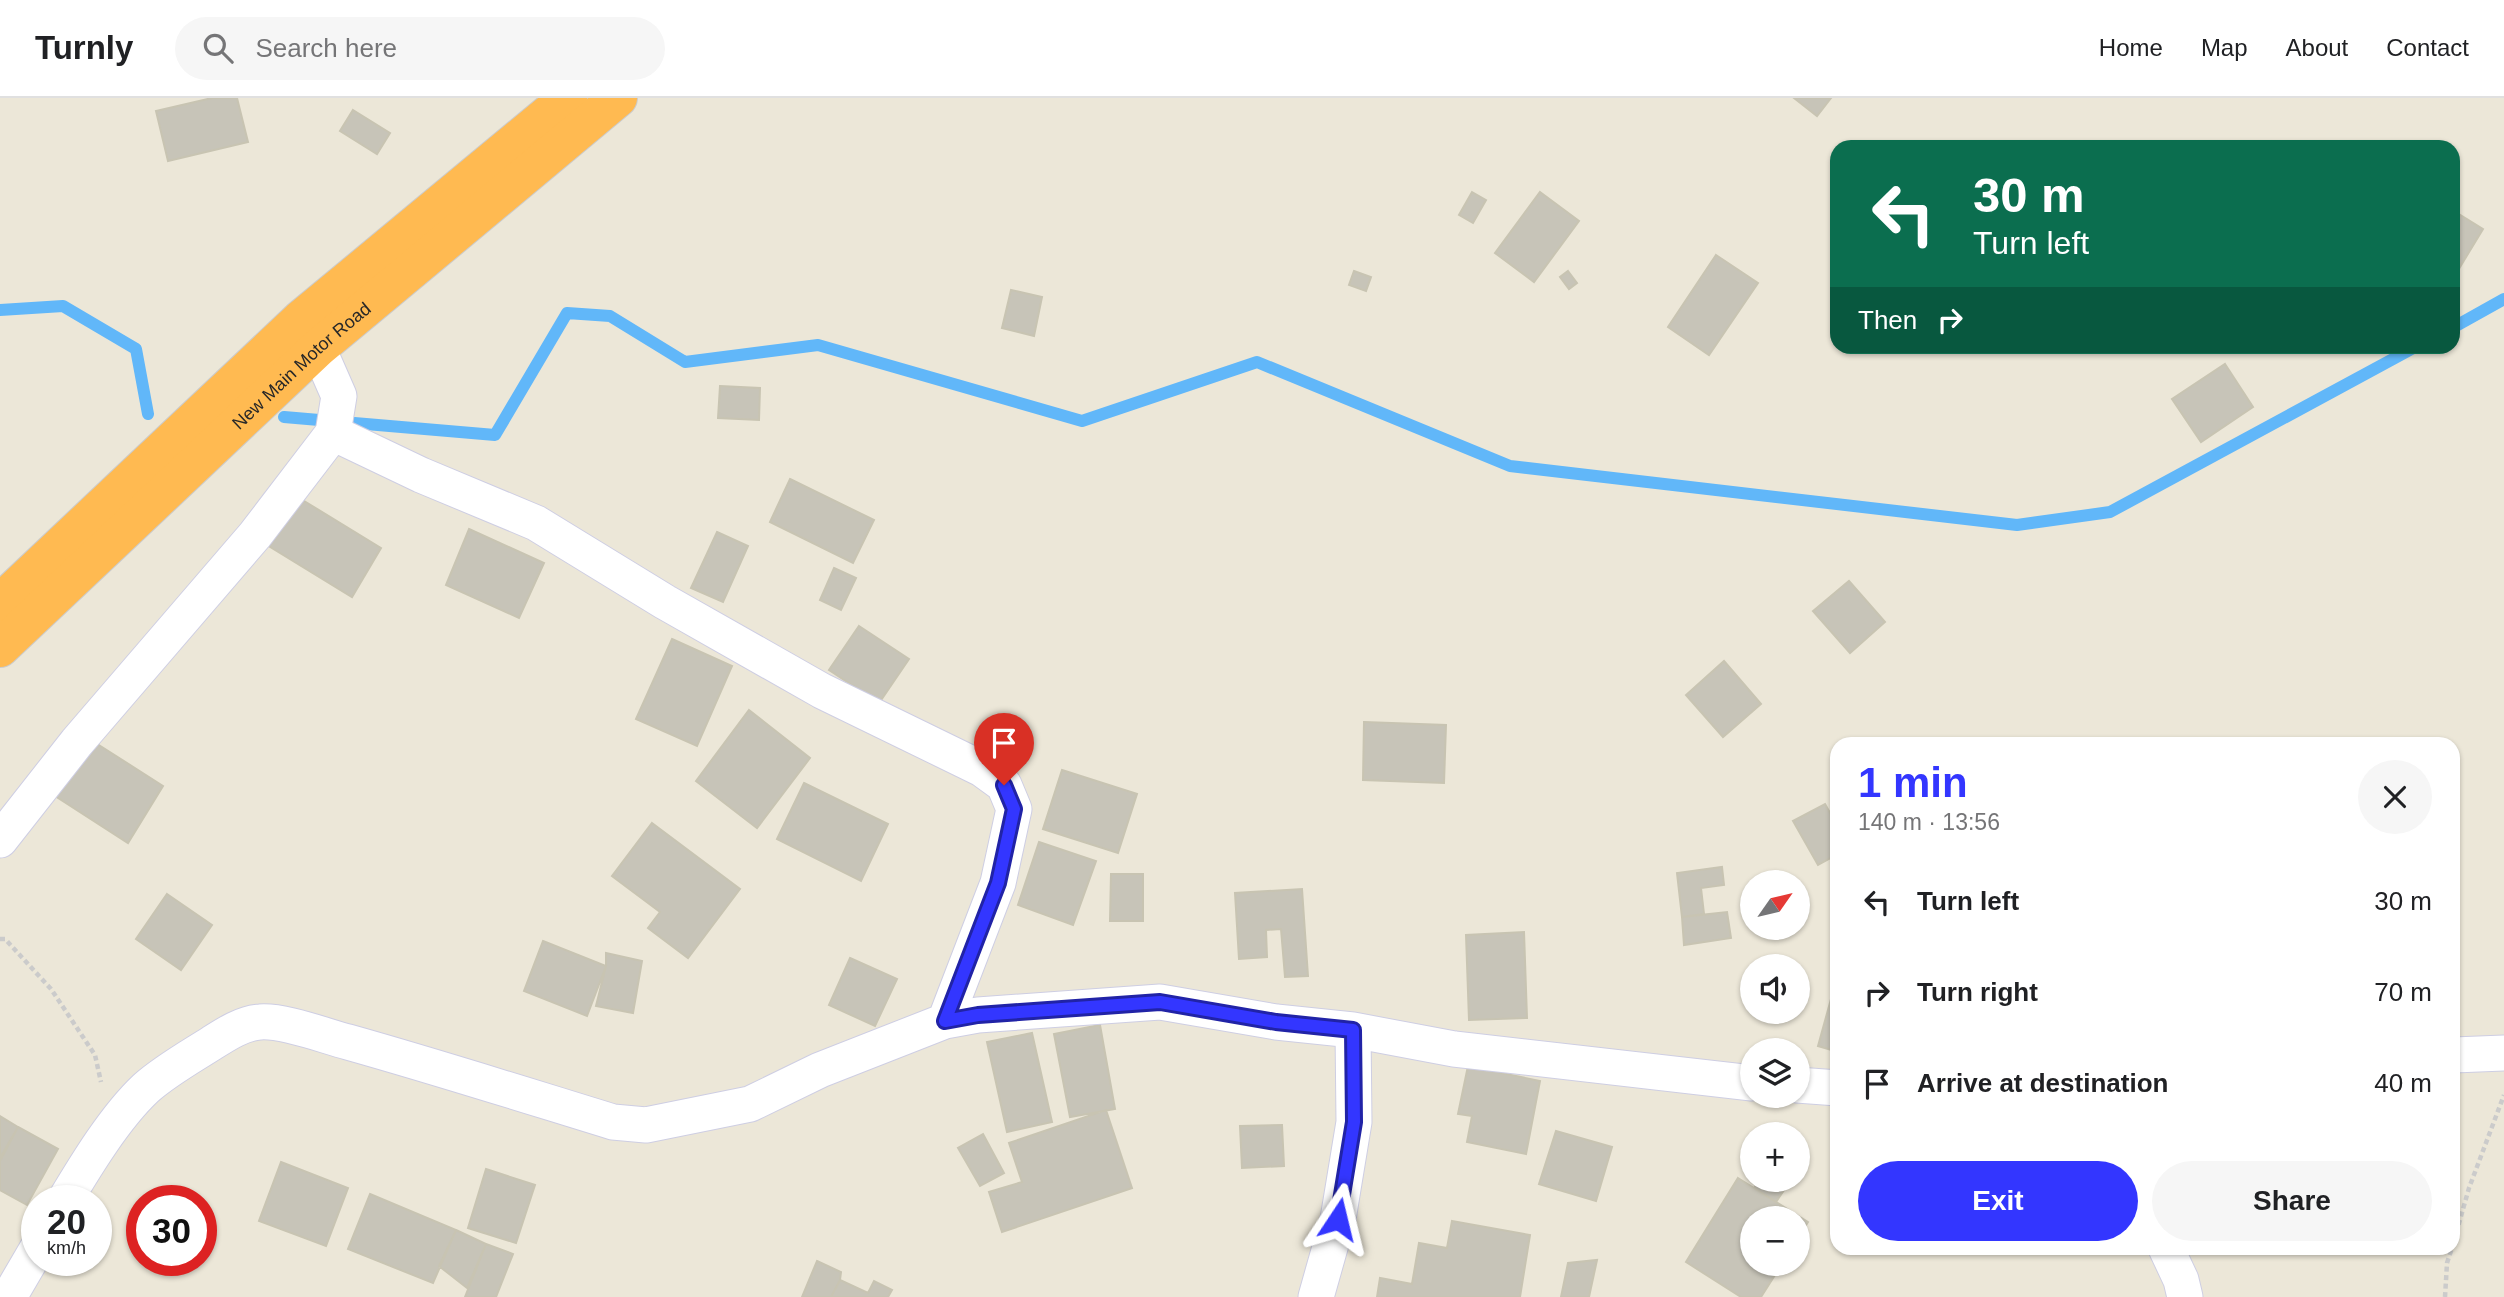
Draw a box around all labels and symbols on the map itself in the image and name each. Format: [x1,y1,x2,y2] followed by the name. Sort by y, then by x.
[228,298,375,433] street label: New Main Motor Road
[974,713,1034,785] pin
[1740,870,1810,940] north arrow
[1301,1182,1375,1256] position arrow
[126,1185,217,1276] speed limit sign: 30

